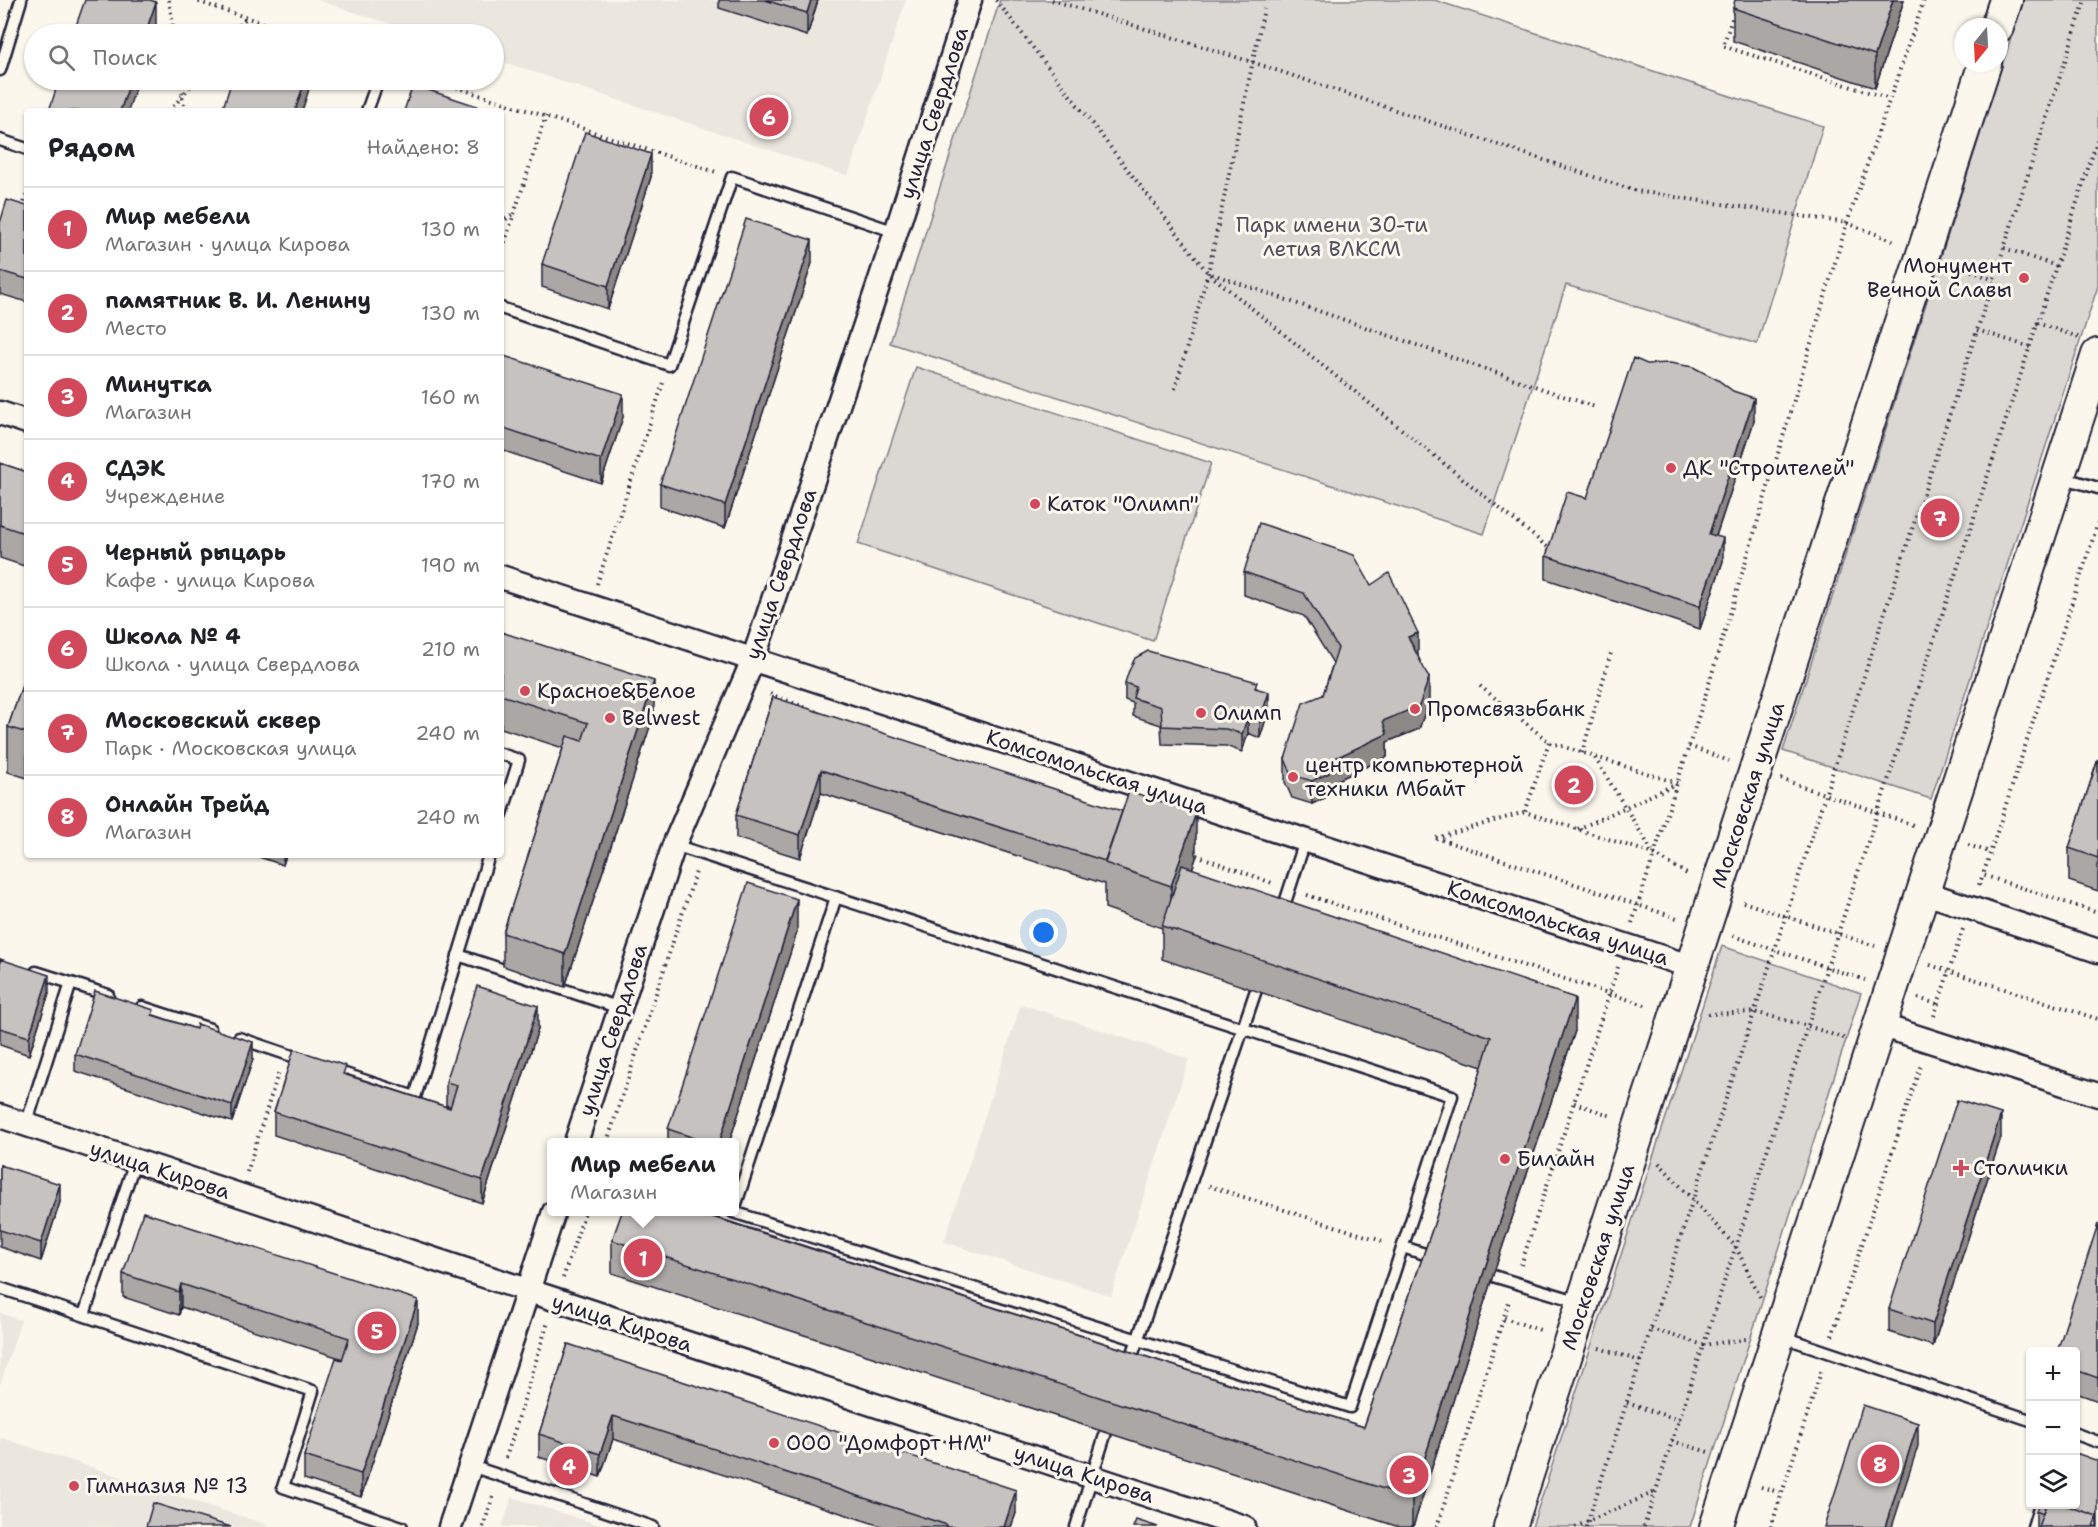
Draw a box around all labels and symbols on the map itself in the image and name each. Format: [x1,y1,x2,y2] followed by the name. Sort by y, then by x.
[1954,18,2008,72] north arrow
[893,23,975,203] street label: улица Свердлова
[750,94,788,140] pin: 6
[1236,211,1428,263] park label: Парк имени 30-ти летия ВЛКСМ
[1867,252,2012,304] place label: Монумент Вечной Славы
[2017,271,2031,285] marker: Монумент Вечной Славы
[1683,454,1855,482] place label: ДК "Строителей"
[1664,461,1678,475] marker: ДК "Строителей"
[739,485,823,663] street label: улица Свердлова
[1047,490,1199,518] place label: Каток "Олимп"
[1920,496,1960,540] pin: 7
[1028,497,1042,511] marker: Каток "Олимп"
[537,677,696,705] place label: Красное&Белое
[518,684,532,698] marker: Красное&Белое
[1427,695,1585,723] place label: Промсвязьбанк
[1705,698,1791,892] street label: Московская улица
[1213,699,1282,727] place label: Олимп
[1408,702,1422,716] marker: Промсвязьбанк
[622,704,701,732] place label: Belwest
[1194,706,1208,720] marker: Олимп
[603,711,617,725] marker: Belwest
[983,723,1211,821] street label: Комсомольская улица
[1305,751,1524,803] place label: центр компьютерной техники Мбайт
[1554,762,1594,808] pin: 2
[1286,770,1300,784] marker: центр компьютерной техники Мбайт
[1444,874,1672,972] street label: Комсомольская улица
[1029,918,1058,947] your location
[572,940,654,1120] street label: улица Свердлова
[86,1134,234,1206] street label: улица Кирова
[1517,1145,1595,1173] place label: Билайн
[1498,1152,1512,1166] marker: Билайн
[1973,1154,2068,1182] place label: Столички
[1555,1160,1641,1354] street label: Московская улица
[1954,1161,1968,1175] marker: Столички
[624,1236,662,1280] pin: 1
[548,1287,696,1359] street label: улица Кирова
[358,1308,397,1354] pin: 5
[786,1429,992,1457] place label: ООО "Домфорт НМ"
[767,1436,781,1450] marker: ООО "Домфорт НМ"
[1010,1438,1158,1510] street label: улица Кирова
[1860,1442,1900,1486] pin: 8
[550,1444,588,1488] pin: 4
[1390,1452,1428,1498] pin: 3
[86,1472,248,1500] place label: Гимназия № 13
[67,1479,81,1493] marker: Гимназия № 13

